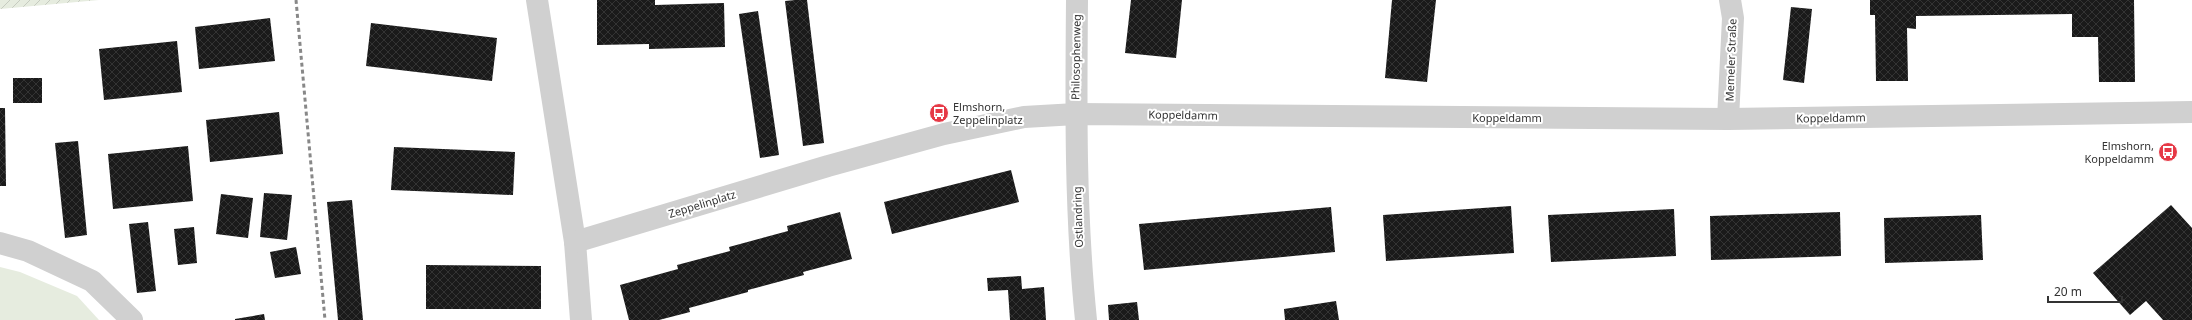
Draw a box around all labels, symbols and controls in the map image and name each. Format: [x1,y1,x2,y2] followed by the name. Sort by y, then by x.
[1067,14,1084,100] street label: Philosophenweg
[1722,18,1739,102] street label: Memeler Straße
[953,99,1023,127] place label: Elmshorn, Zeppelinplatz
[928,102,950,124] bus stop icon: Elmshorn, Zeppelinplatz
[1148,106,1218,123] street label: Koppeldamm
[1796,109,1866,126] street label: Koppeldamm
[1472,110,1542,125] street label: Koppeldamm
[2084,138,2154,166] place label: Elmshorn, Koppeldamm
[2157,141,2179,163] bus stop icon: Elmshorn, Koppeldamm
[666,186,737,221] street label: Zeppelinplatz
[1069,186,1086,248] street label: Ostlandring
[2048,278,2122,304] scale bar
[2054,283,2082,300] text: 20 m

